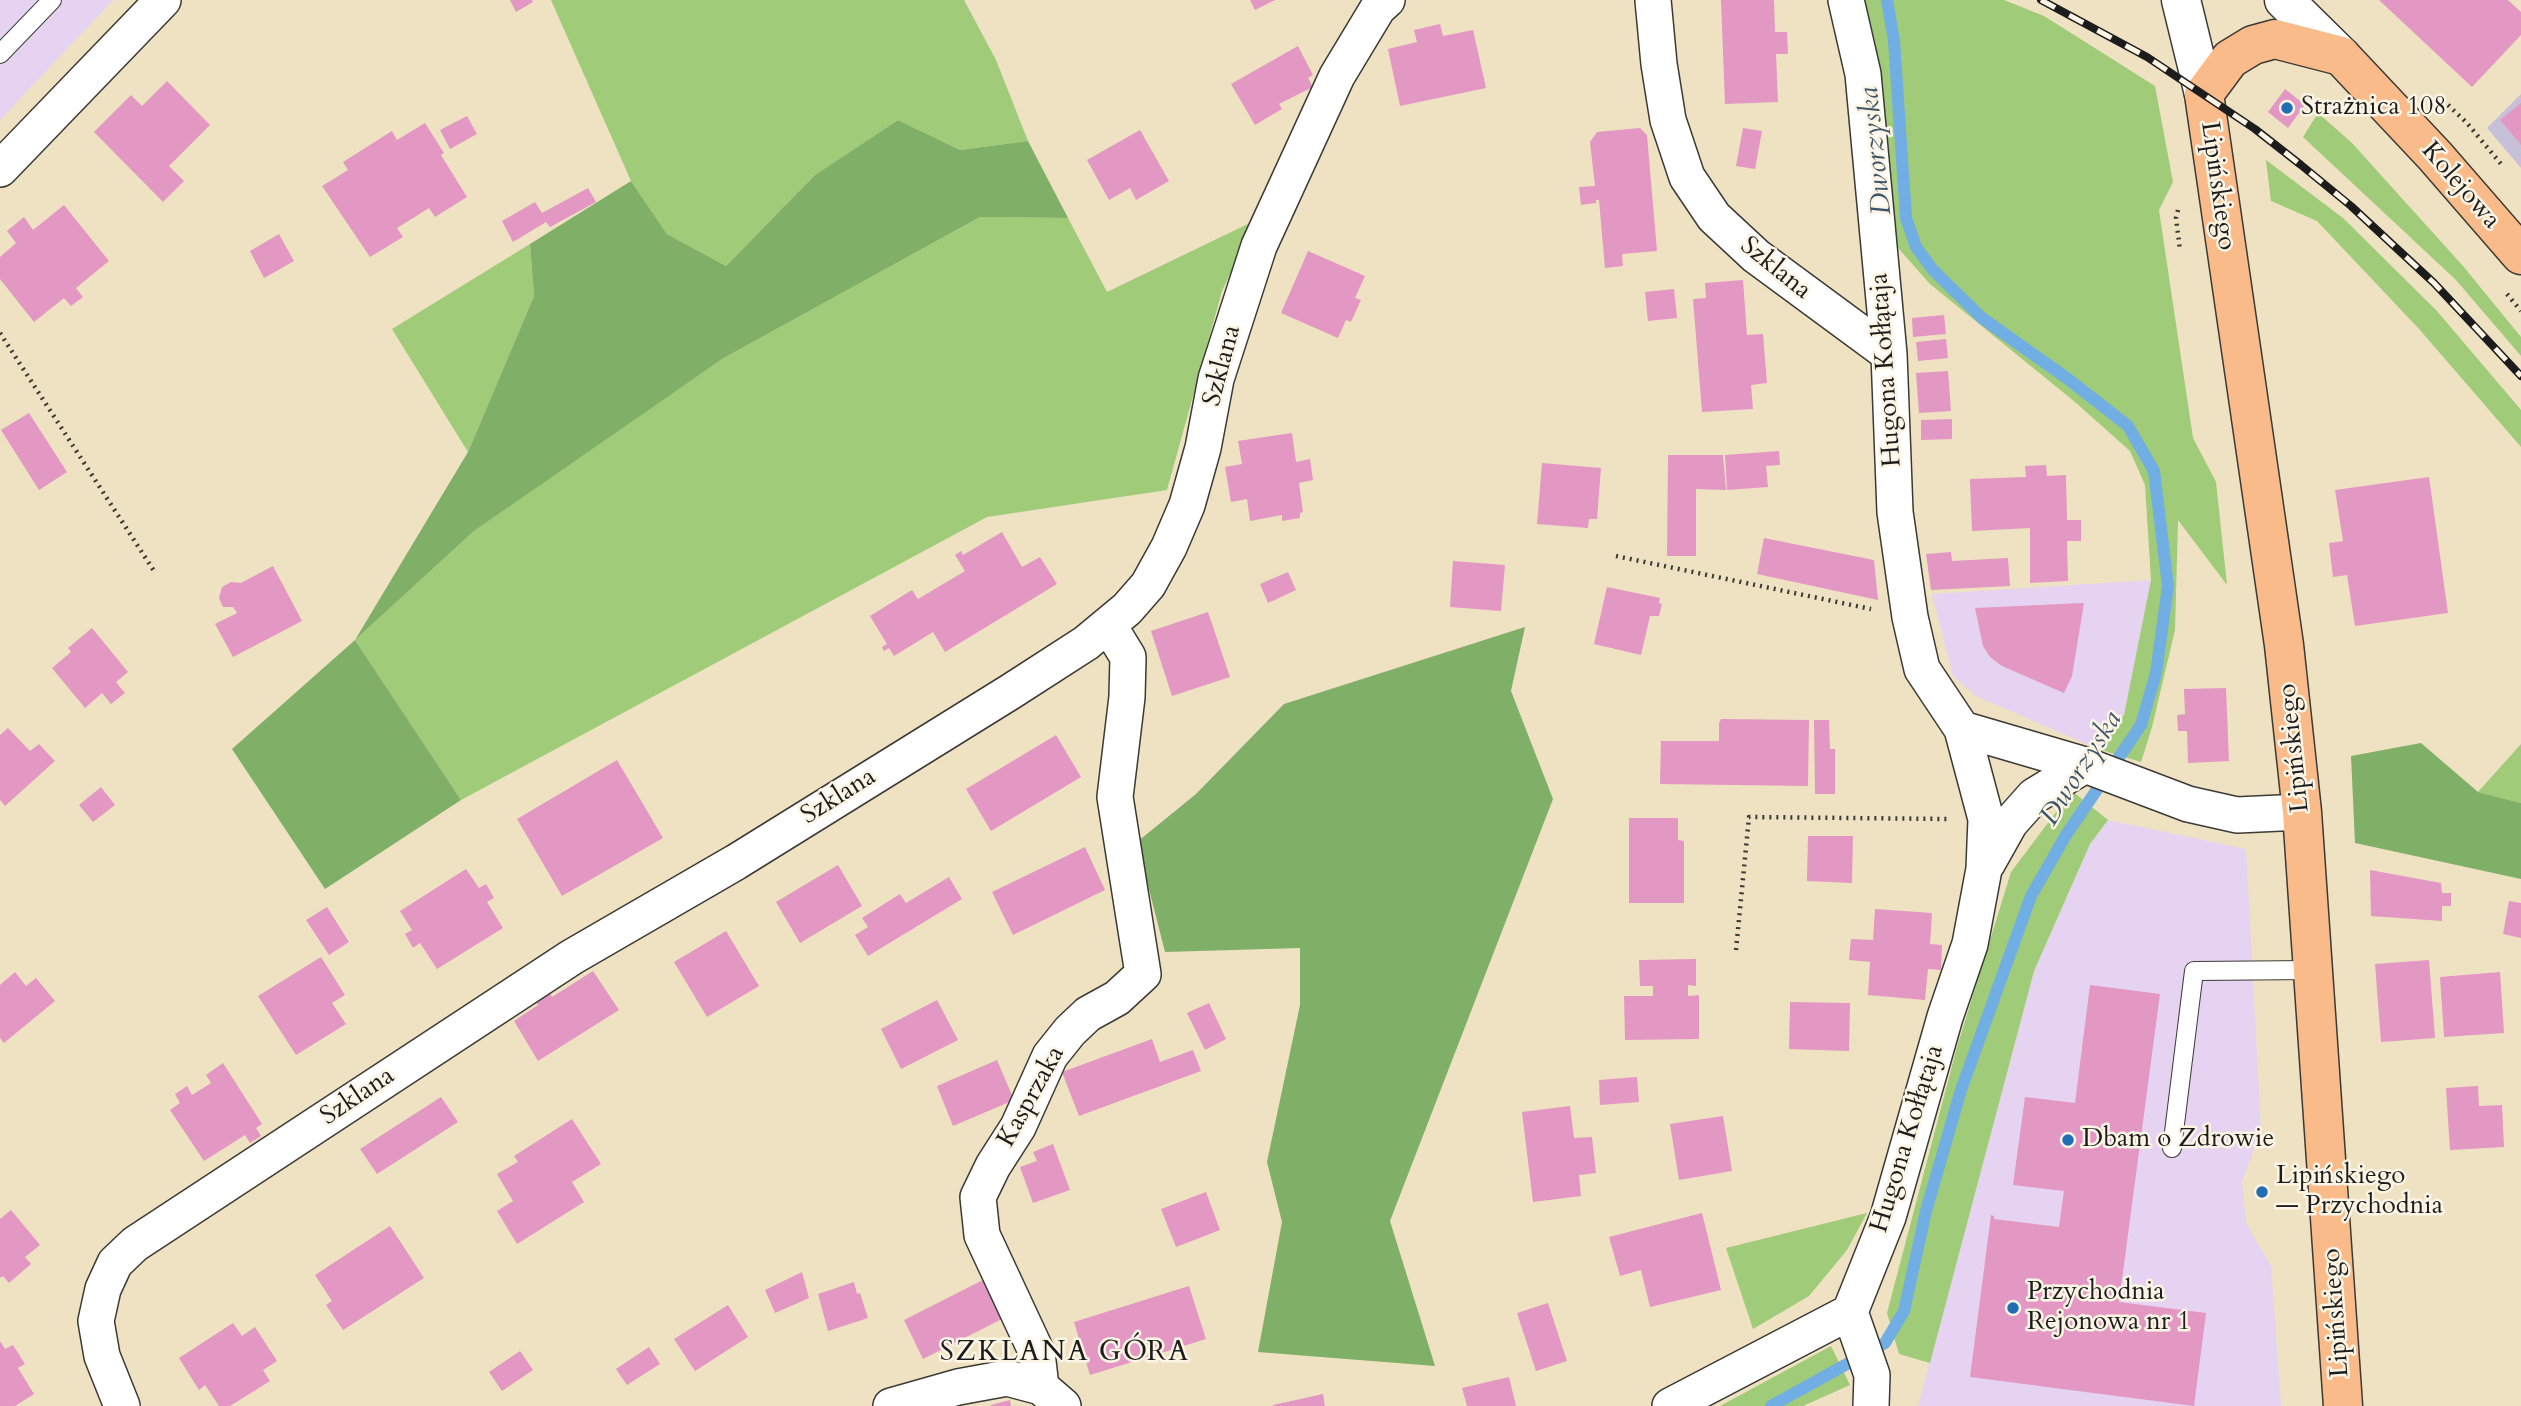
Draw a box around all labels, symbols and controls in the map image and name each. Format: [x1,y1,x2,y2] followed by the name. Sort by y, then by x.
[1854,85,1900,217] water label: Dworzyska
[2301,92,2447,124] place label: Strażnica 108
[2279,100,2295,116] marker: Strażnica 108
[2193,120,2241,252] street label: Lipińskiego
[2414,136,2506,236] street label: Kolejowa
[1733,231,1817,307] street label: Szklana
[1865,272,1909,468] street label: Hugona Kołłątaja
[1197,322,1249,410] street label: Szklana
[2273,682,2317,814] street label: Lipińskiego
[2034,705,2130,833] water label: Dworzyska
[796,762,882,832] street label: Szklana
[992,1041,1072,1153] street label: Kasprzaka
[1865,1041,1951,1237] street label: Hugona Kołłątaja
[315,1061,401,1133] street label: Szklana
[2082,1124,2274,1156] place label: Dbam o Zdrowie
[2060,1132,2076,1148] marker: Dbam o Zdrowie
[2276,1161,2443,1222] place label: Lipińskiego — Przychodnia
[2254,1184,2270,1200] marker: Lipińskiego — Przychodnia
[2317,1247,2357,1379] street label: Lipińskiego
[2027,1277,2191,1338] place label: Przychodnia Rejonowa nr 1
[2005,1300,2021,1316] marker: Przychodnia Rejonowa nr 1
[941,1337,1189,1371] district label: SZKLANA GÓRA

